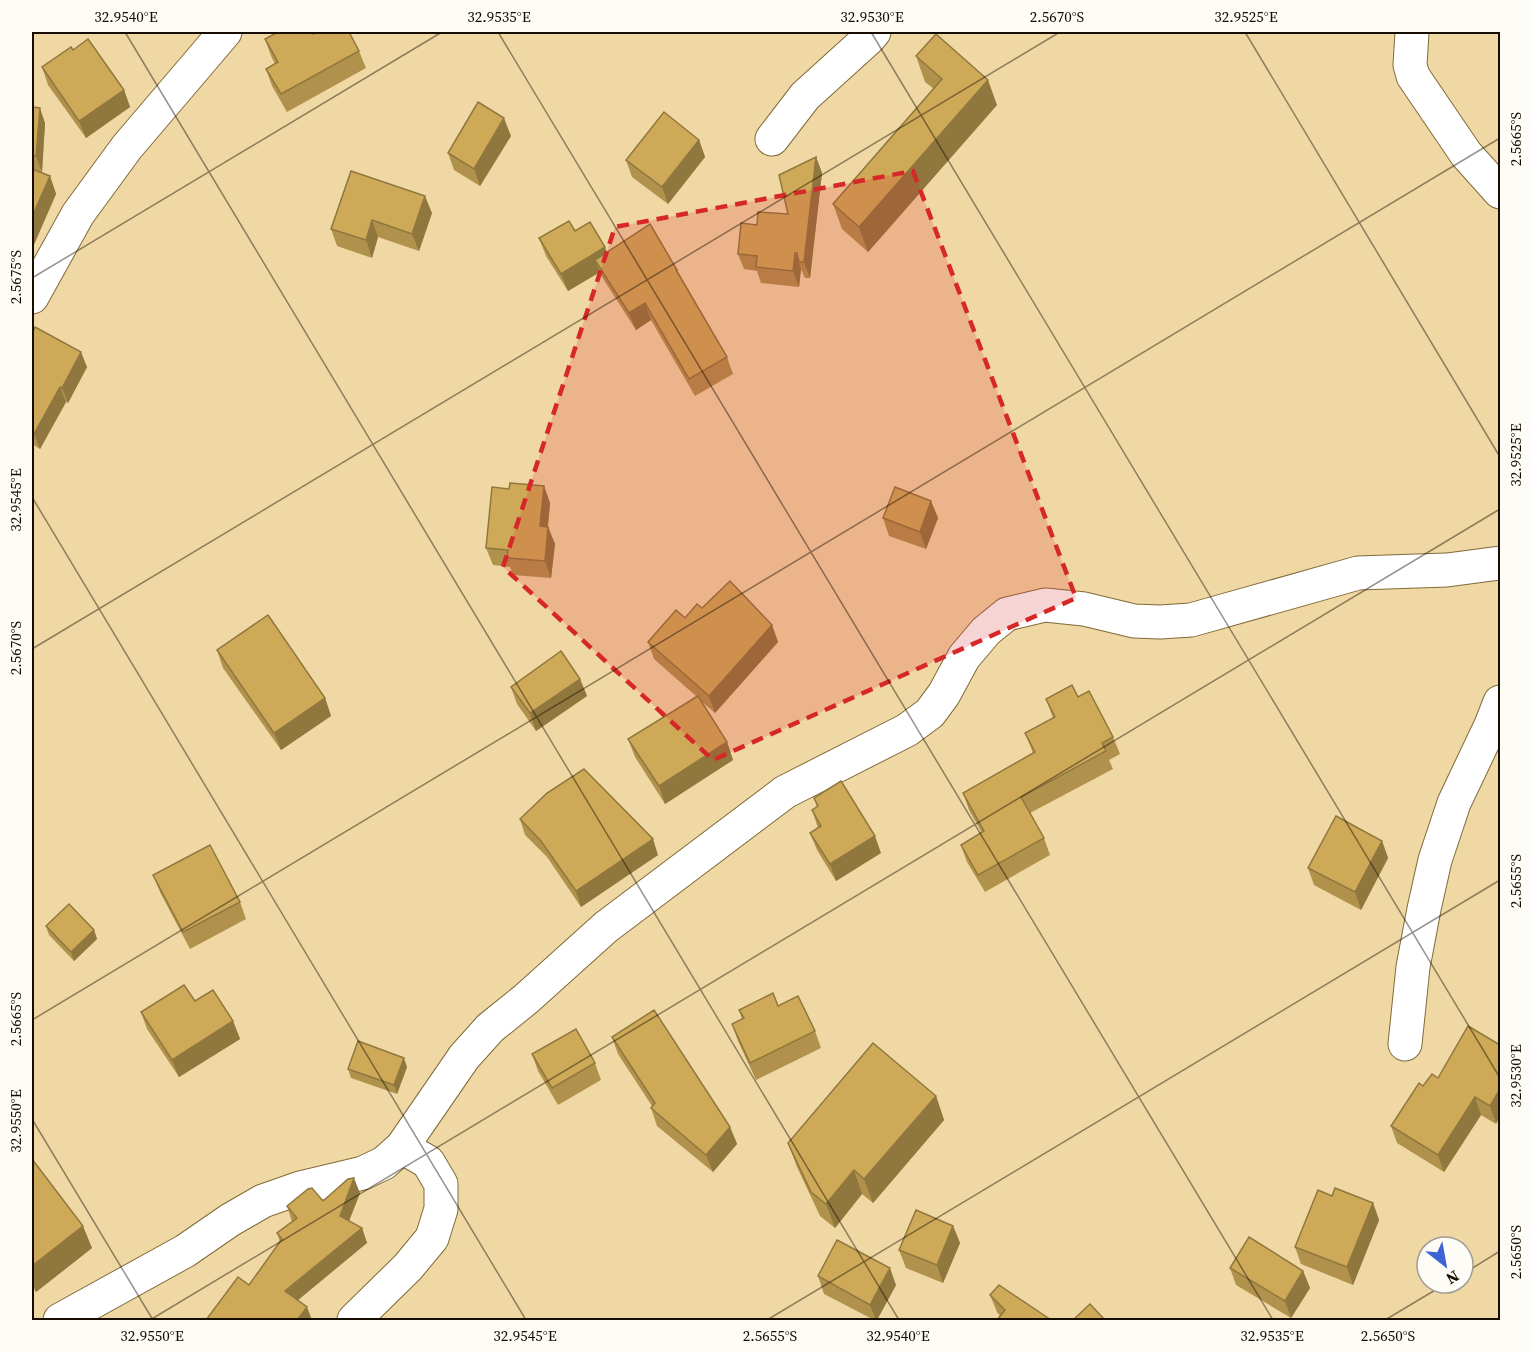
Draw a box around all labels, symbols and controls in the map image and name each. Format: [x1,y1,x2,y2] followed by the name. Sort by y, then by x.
[94,6,158,27] text: 32.9540°E
[467,6,531,27] text: 32.9535°E
[840,6,904,27] text: 32.9530°E
[1030,6,1085,27] text: 2.5670°S
[1214,6,1278,27] text: 32.9525°E
[1505,111,1526,166] text: 2.5665°S
[5,249,26,304] text: 2.5675°S
[1505,423,1526,487] text: 32.9525°E
[5,468,26,532] text: 32.9545°E
[5,620,26,675] text: 2.5670°S
[1505,853,1526,908] text: 2.5655°S
[5,991,26,1046] text: 2.5665°S
[1505,1044,1526,1108] text: 32.9530°E
[5,1089,26,1153] text: 32.9550°E
[1505,1224,1526,1279] text: 2.5650°S
[1415,1235,1475,1295] north arrow
[1442,1265,1463,1290] text: N
[120,1325,184,1346] text: 32.9550°E
[493,1325,557,1346] text: 32.9545°E
[743,1325,798,1346] text: 2.5655°S
[866,1325,930,1346] text: 32.9540°E
[1240,1325,1304,1346] text: 32.9535°E
[1361,1325,1416,1346] text: 2.5650°S

